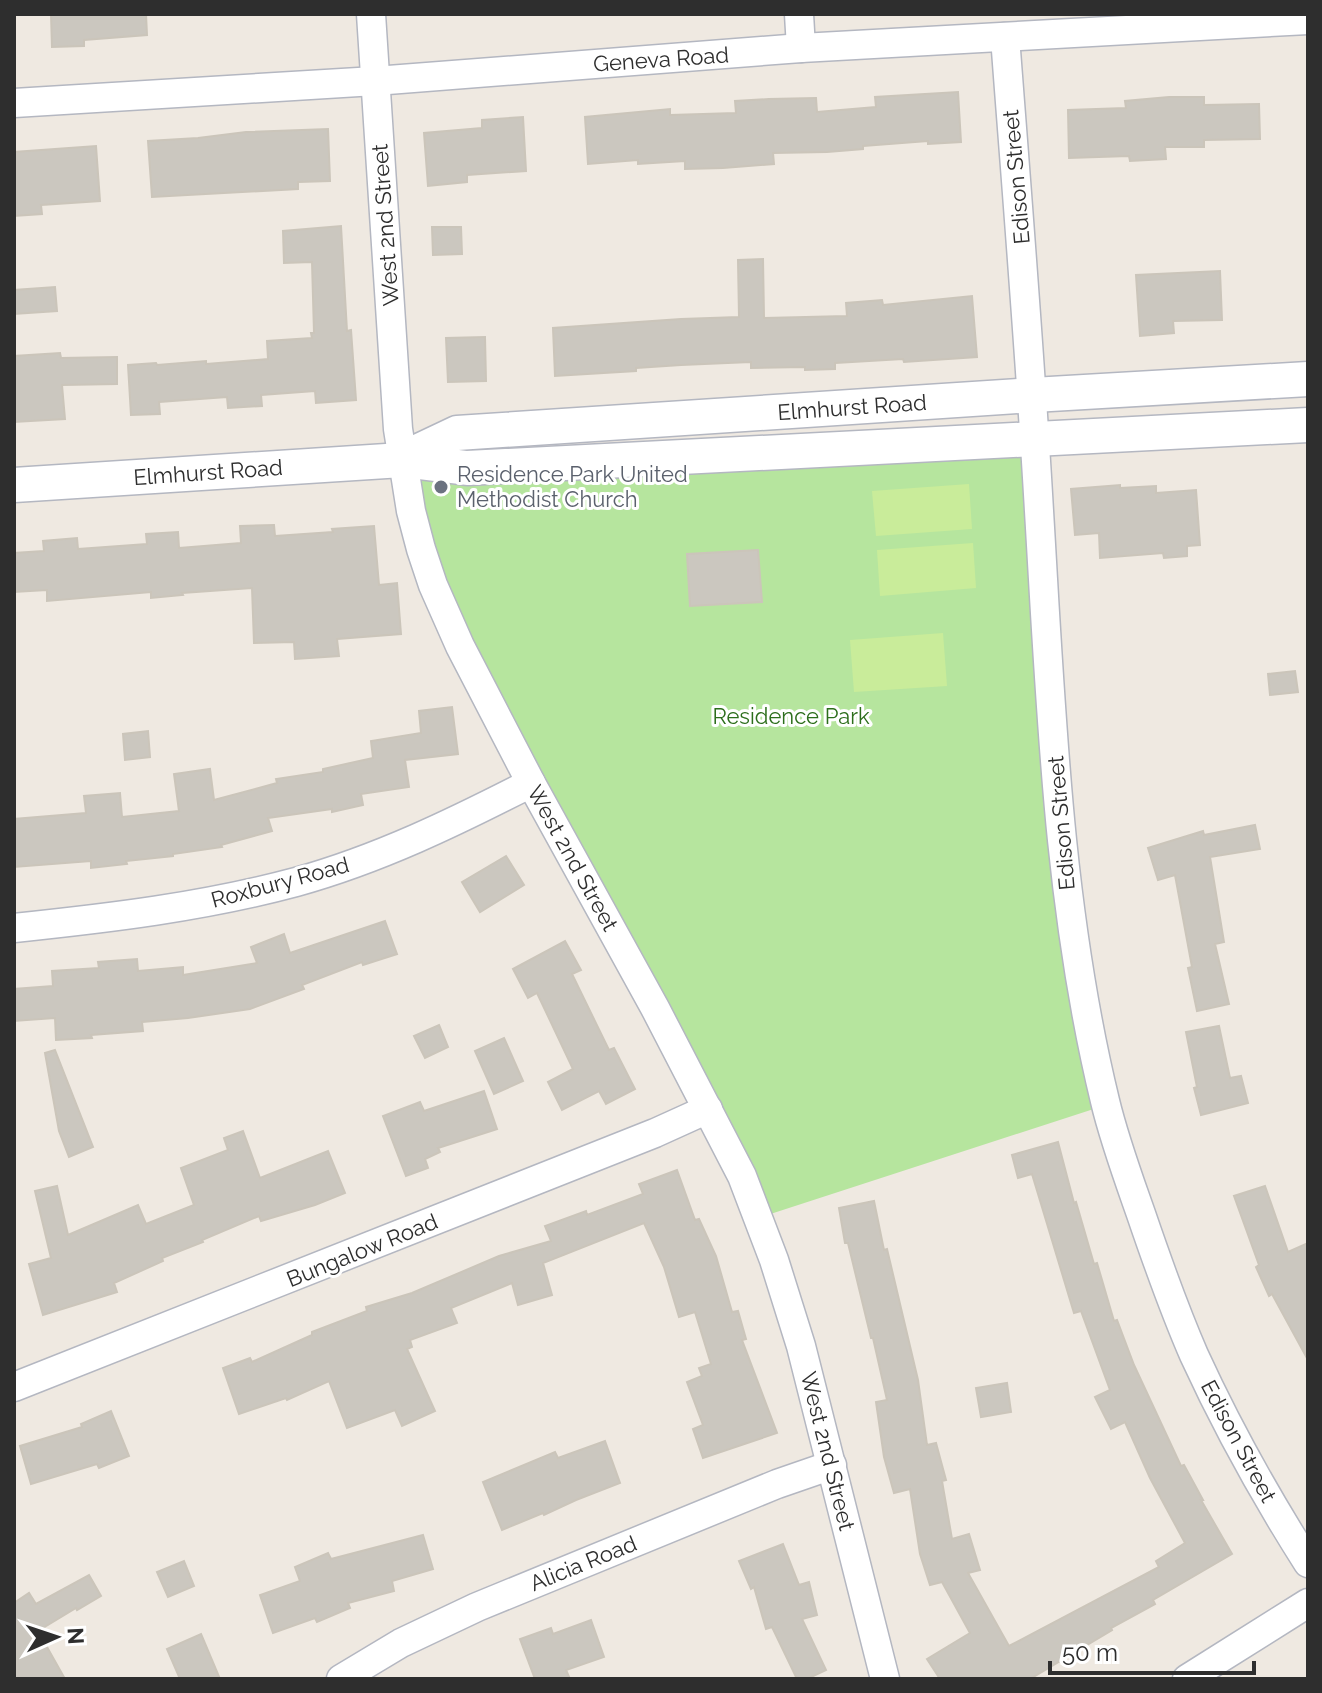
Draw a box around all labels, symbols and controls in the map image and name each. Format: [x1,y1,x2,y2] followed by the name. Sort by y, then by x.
[592,41,730,77] street label: Geneva Road
[997,108,1035,245] street label: Edison Street
[366,142,404,307] street label: West 2nd Street
[776,389,928,425] street label: Elmhurst Road
[132,454,284,490] street label: Elmhurst Road
[457,461,688,512] place label: Residence Park United Methodist Church
[432,478,450,496] marker: Residence Park United Methodist Church
[712,703,870,729] park label: Residence Park
[1042,754,1080,891] street label: Edison Street
[522,781,624,936] street label: West 2nd Street
[208,851,352,913] street label: Roxbury Road
[283,1208,441,1292] street label: Bungalow Road
[796,1369,860,1534] street label: West 2nd Street
[1196,1375,1282,1507] street label: Edison Street
[526,1530,640,1596] street label: Alicia Road
[16,1597,96,1677] north arrow
[1050,1625,1254,1675] scale bar
[63,1627,89,1645] text: N
[1062,1638,1118,1667] text: 50 m

